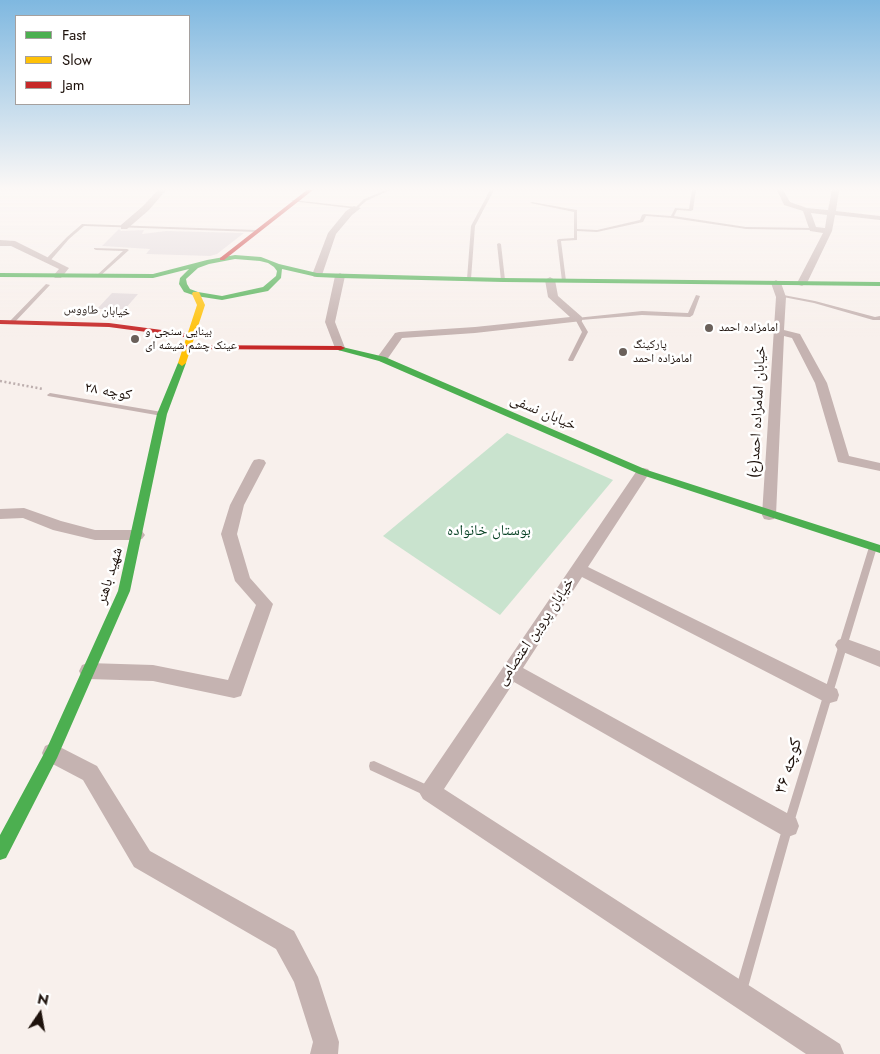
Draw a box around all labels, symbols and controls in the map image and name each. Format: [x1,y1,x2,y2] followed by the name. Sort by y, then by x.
[15,15,190,105] legend
[62,24,86,46] text: Fast
[62,49,92,71] text: Slow
[62,74,85,96] text: Jam
[64,302,130,320] street label: خیابان طاووس
[719,321,778,335] place label: امامزاده احمد
[703,322,715,334] marker: امامزاده احمد
[145,325,237,353] place label: بینایی سنجی و عینک چشم شیشه ای
[129,333,141,345] marker: بینایی سنجی و عینک چشم شیشه ای
[633,338,692,366] place label: پارکینگ امامزاده احمد
[617,346,629,358] marker: پارکینگ امامزاده احمد
[746,346,770,478] street label: خیابان امامزاده احمد(ع)
[83,379,133,405] street label: کوچه ۲۸
[507,391,579,435] street label: خیابان نسفی
[447,522,531,540] park label: بوستان خانواده
[93,545,127,607] street label: شهید باهنر
[493,575,579,689] street label: خیابان پروین اعتصامی
[770,736,808,796] street label: کوچه ۳۶
[36,988,51,1010] text: N
[15,989,65,1039] north arrow

